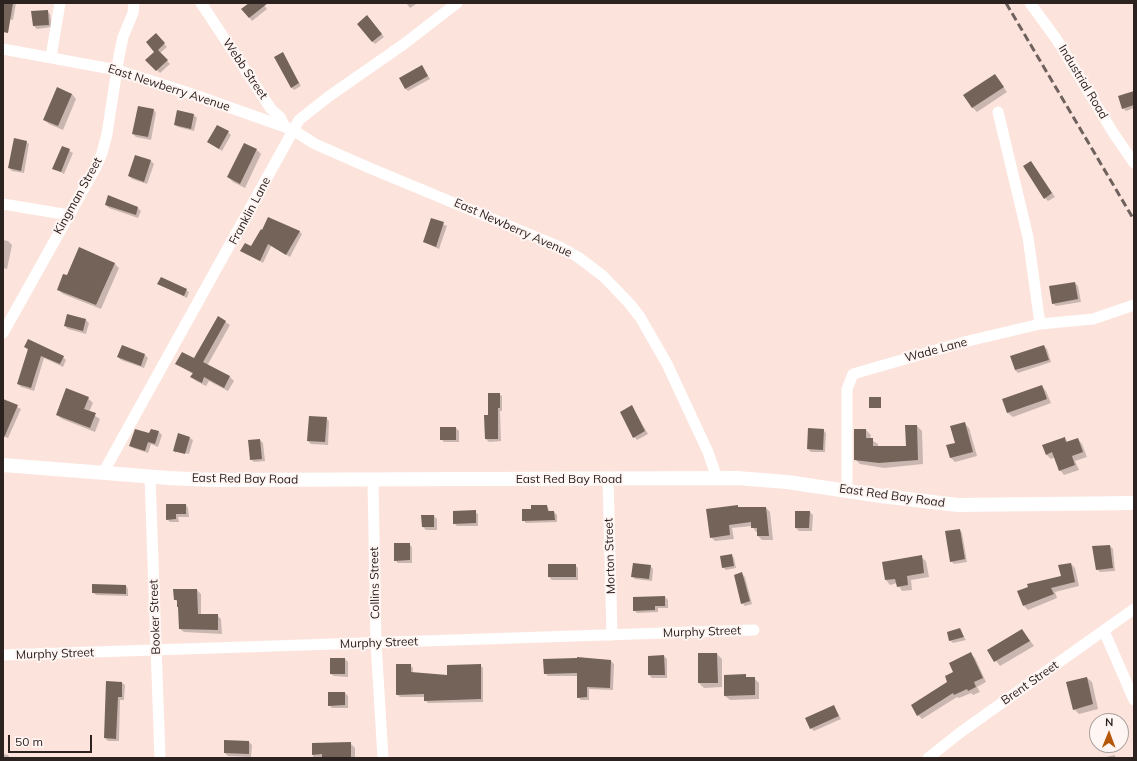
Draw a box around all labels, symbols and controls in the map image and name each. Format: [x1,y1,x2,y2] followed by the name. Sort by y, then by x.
[219,36,271,102] street label: Webb Street
[1055,42,1111,122] street label: Industrial Road
[106,61,232,115] street label: East Newberry Avenue
[51,155,105,237] street label: Kingman Street
[226,175,274,247] street label: Franklin Lane
[452,196,574,260] street label: East Newberry Avenue
[903,335,969,365] street label: Wade Lane
[192,471,298,487] street label: East Red Bay Road
[516,472,622,486] street label: East Red Bay Road
[838,481,946,511] street label: East Red Bay Road
[601,518,619,594] street label: Morton Street
[367,547,383,619] street label: Collins Street
[146,579,164,655] street label: Booker Street
[663,623,741,641] street label: Murphy Street
[340,634,418,652] street label: Murphy Street
[16,645,94,663] street label: Murphy Street
[999,658,1061,708] street label: Brent Street
[1089,713,1129,753] north arrow
[1105,715,1113,729] text: N
[10,727,94,753] scale bar
[15,734,43,749] text: 50 m

